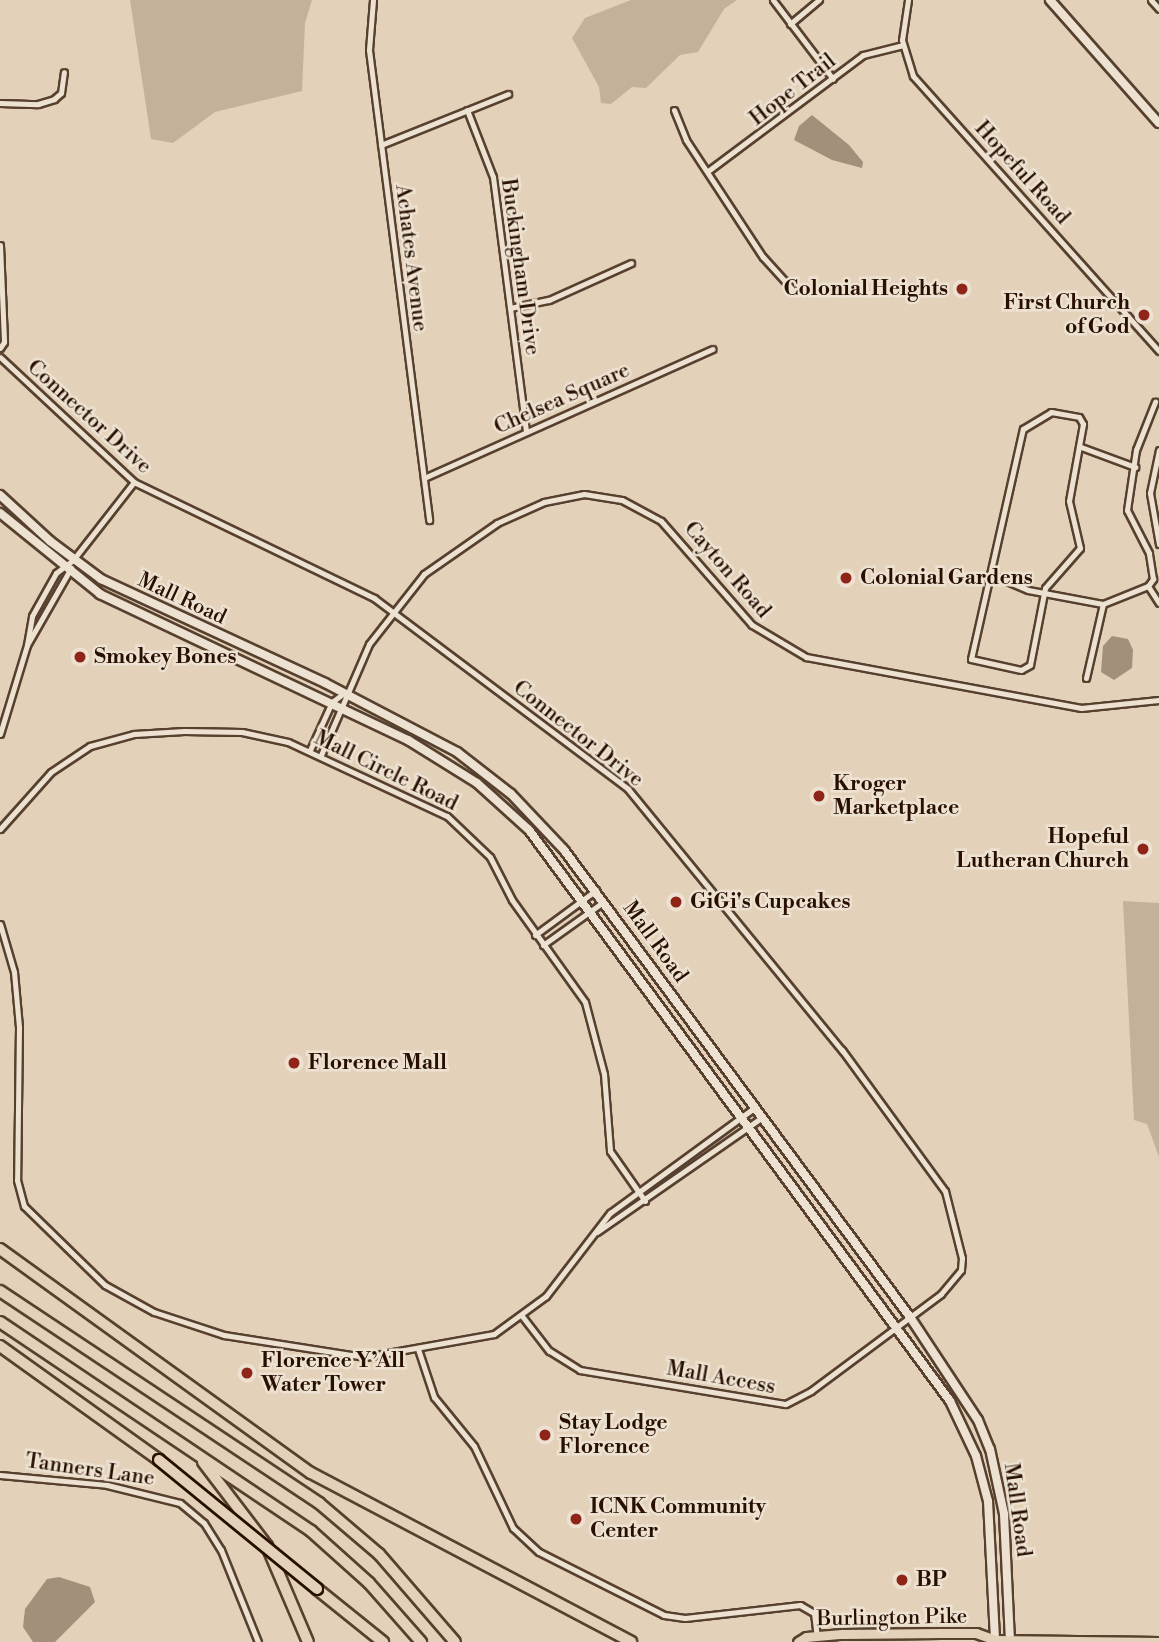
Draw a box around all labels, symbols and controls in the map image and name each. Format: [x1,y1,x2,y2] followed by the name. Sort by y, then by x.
[745,49,841,131] street label: Hope Trail
[969,116,1075,230] street label: Hopeful Road
[495,177,545,357] street label: Buckingham Drive
[389,183,433,333] street label: Achates Avenue
[784,276,948,302] place label: Colonial Heights
[954,281,970,297] marker: Colonial Heights
[1003,290,1130,340] place label: First Church of God
[1136,307,1152,323] marker: First Church of God
[22,355,156,479] street label: Connector Drive
[490,358,634,440] street label: Chelsea Square
[678,517,776,623] street label: Cayton Road
[860,565,1033,591] place label: Colonial Gardens
[134,568,230,630] street label: Mall Road
[838,570,854,586] marker: Colonial Gardens
[94,644,237,670] place label: Smokey Bones
[72,649,88,665] marker: Smokey Bones
[508,675,648,793] street label: Connector Drive
[310,725,462,817] street label: Mall Circle Road
[833,771,959,821] place label: Kroger Marketplace
[811,788,827,804] marker: Kroger Marketplace
[956,824,1129,874] place label: Hopeful Lutheran Church
[1135,841,1151,857] marker: Hopeful Lutheran Church
[690,889,850,915] place label: GiGi's Cupcakes
[668,894,684,910] marker: GiGi's Cupcakes
[617,896,693,988] street label: Mall Road
[308,1050,447,1076] place label: Florence Mall
[286,1055,302,1071] marker: Florence Mall
[261,1348,405,1398] place label: Florence Y’All Water Tower
[665,1356,777,1400] street label: Mall Access
[239,1365,255,1381] marker: Florence Y’All Water Tower
[559,1410,668,1460] place label: Stay Lodge Florence
[537,1427,553,1443] marker: Stay Lodge Florence
[24,1448,156,1492] street label: Tanners Lane
[998,1461,1036,1559] street label: Mall Road
[590,1494,766,1544] place label: ICNK Community Center
[568,1511,584,1527] marker: ICNK Community Center
[916,1567,946,1593] place label: BP
[894,1572,910,1588] marker: BP
[817,1604,967,1632] street label: Burlington Pike

